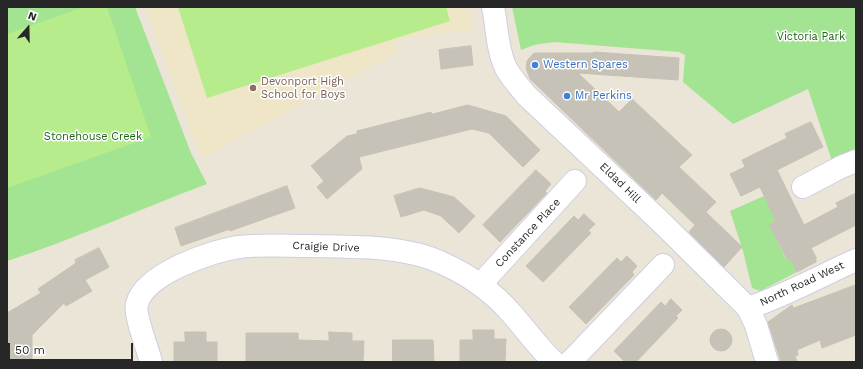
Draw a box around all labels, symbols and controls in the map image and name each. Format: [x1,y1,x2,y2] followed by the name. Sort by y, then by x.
[8,8,48,48] north arrow
[26,9,38,24] text: N
[777,30,845,44] park label: Victoria Park
[543,58,628,72] place label: Western Spares
[530,60,540,70] marker: Western Spares
[261,75,345,101] place label: Devonport High School for Boys
[248,83,258,93] marker: Devonport High School for Boys
[575,89,632,103] place label: Mr Perkins
[562,91,572,101] marker: Mr Perkins
[44,130,142,144] park label: Stonehouse Creek
[597,160,643,206] street label: Eldad Hill
[493,196,563,270] street label: Constance Place
[292,239,360,255] street label: Craigie Drive
[758,259,846,309] street label: North Road West
[10,335,135,361] scale bar
[15,343,45,357] text: 50 m

